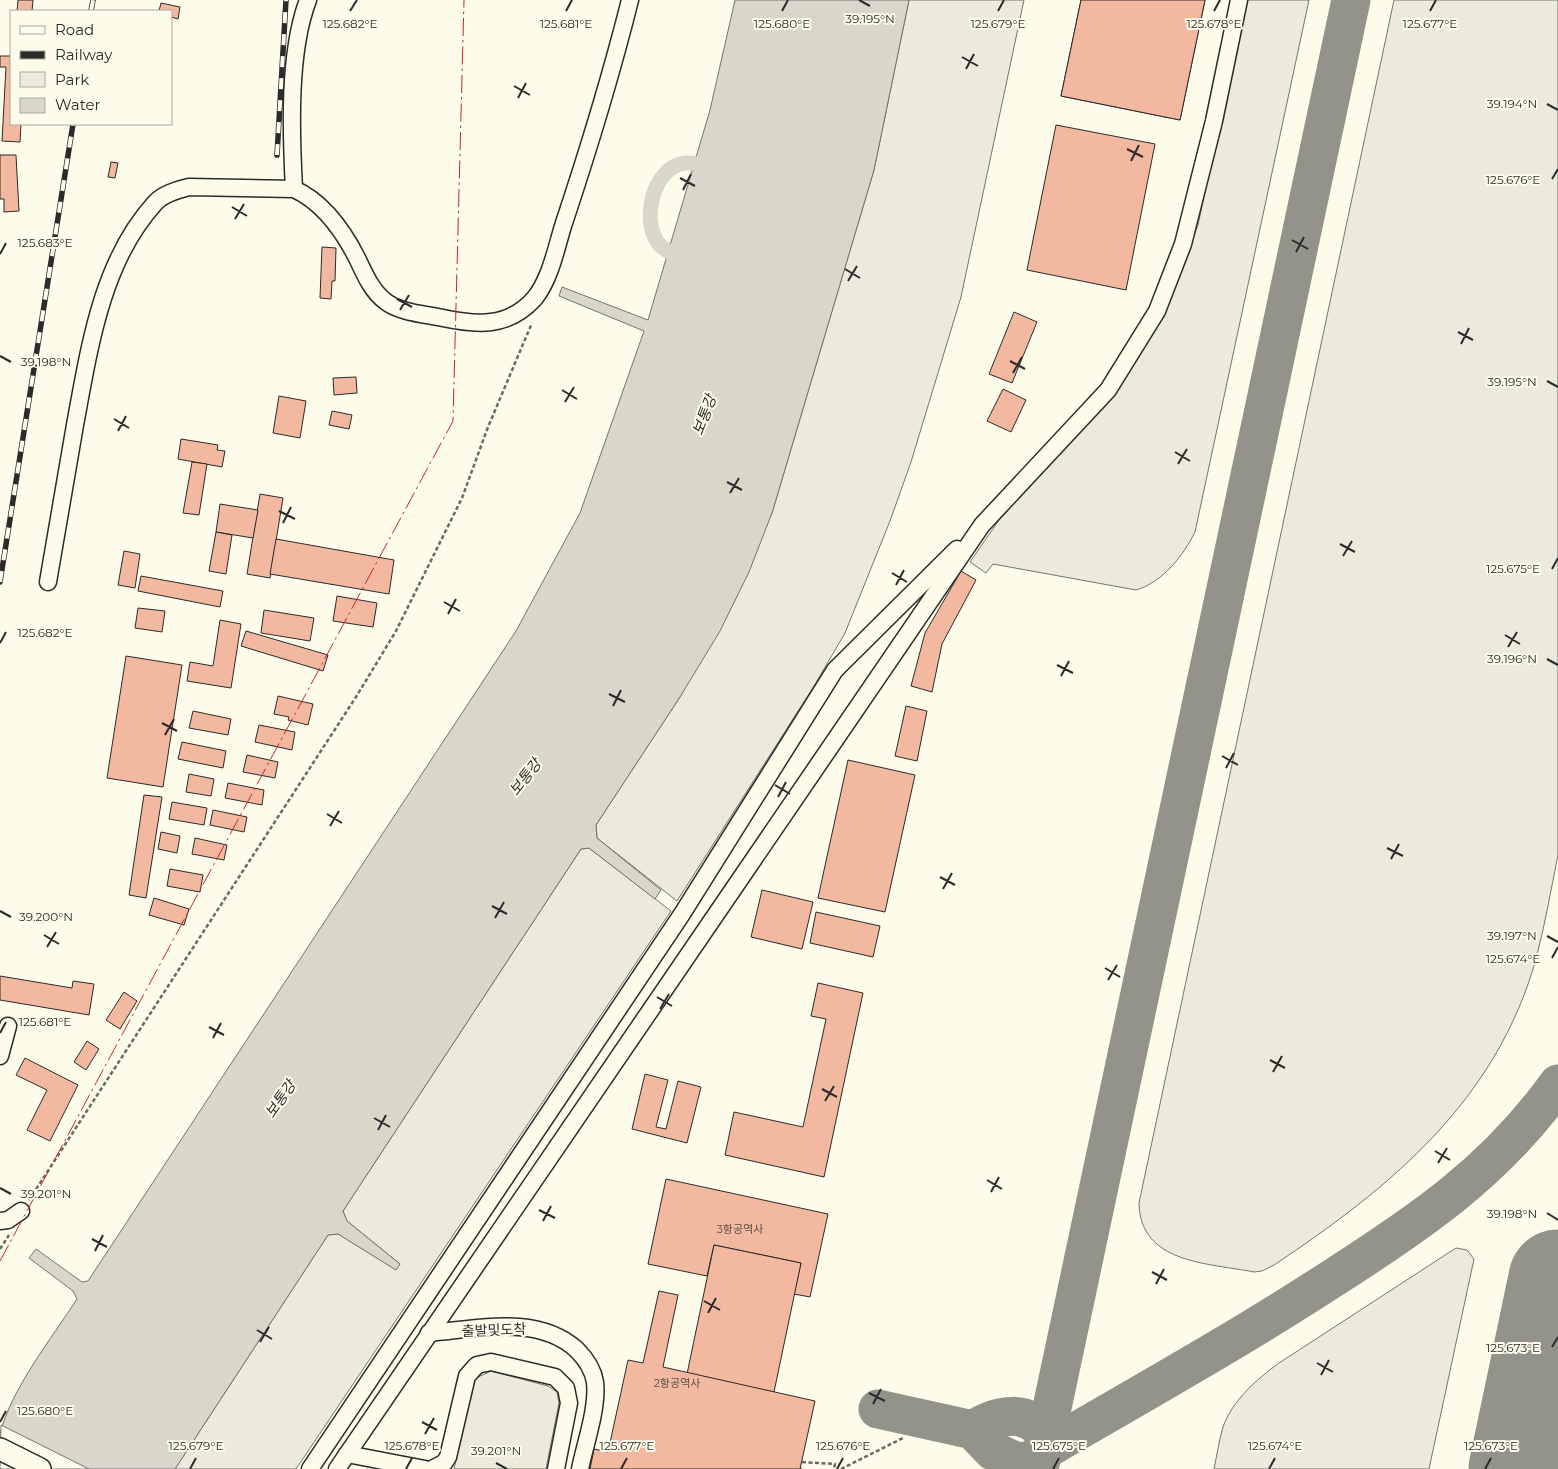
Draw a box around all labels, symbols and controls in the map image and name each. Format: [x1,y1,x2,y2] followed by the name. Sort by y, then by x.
[10,10,172,125] legend
[845,11,895,26] text: 39.195°N
[322,16,378,31] text: 125.682°E
[540,16,592,31] text: 125.681°E
[754,16,810,31] text: 125.680°E
[970,16,1026,31] text: 125.679°E
[1186,16,1242,31] text: 125.678°E
[1403,16,1457,31] text: 125.677°E
[55,20,94,39] text: Road
[55,45,113,64] text: Railway
[55,70,89,89] text: Park
[55,95,101,114] text: Water
[1487,96,1537,111] text: 39.194°N
[1486,172,1540,187] text: 125.676°E
[18,235,72,250] text: 125.683°E
[21,354,71,369] text: 39.198°N
[1487,374,1537,389] text: 39.195°N
[688,390,721,438] water label: 보통강
[1486,561,1540,576] text: 125.675°E
[17,625,73,640] text: 125.682°E
[1487,651,1537,666] text: 39.196°N
[505,753,547,799] water label: 보통강
[19,909,73,924] text: 39.200°N
[1487,928,1537,943] text: 39.197°N
[1486,951,1540,966] text: 125.674°E
[19,1014,71,1029] text: 125.681°E
[260,1075,301,1121] water label: 보통강
[21,1186,71,1201] text: 39.201°N
[1487,1206,1537,1221] text: 39.198°N
[717,1222,763,1236] house number: 3항공역사
[462,1320,527,1340] street label: 출발및도착
[1486,1340,1540,1355] text: 125.673°E
[654,1376,700,1390] house number: 2항공역사
[17,1403,73,1418] text: 125.680°E
[168,1438,224,1453] text: 125.679°E
[384,1438,440,1453] text: 125.678°E
[600,1438,654,1453] text: 125.677°E
[816,1438,870,1453] text: 125.676°E
[1032,1438,1086,1453] text: 125.675°E
[1248,1438,1302,1453] text: 125.674°E
[1464,1438,1518,1453] text: 125.673°E
[471,1443,521,1458] text: 39.201°N

